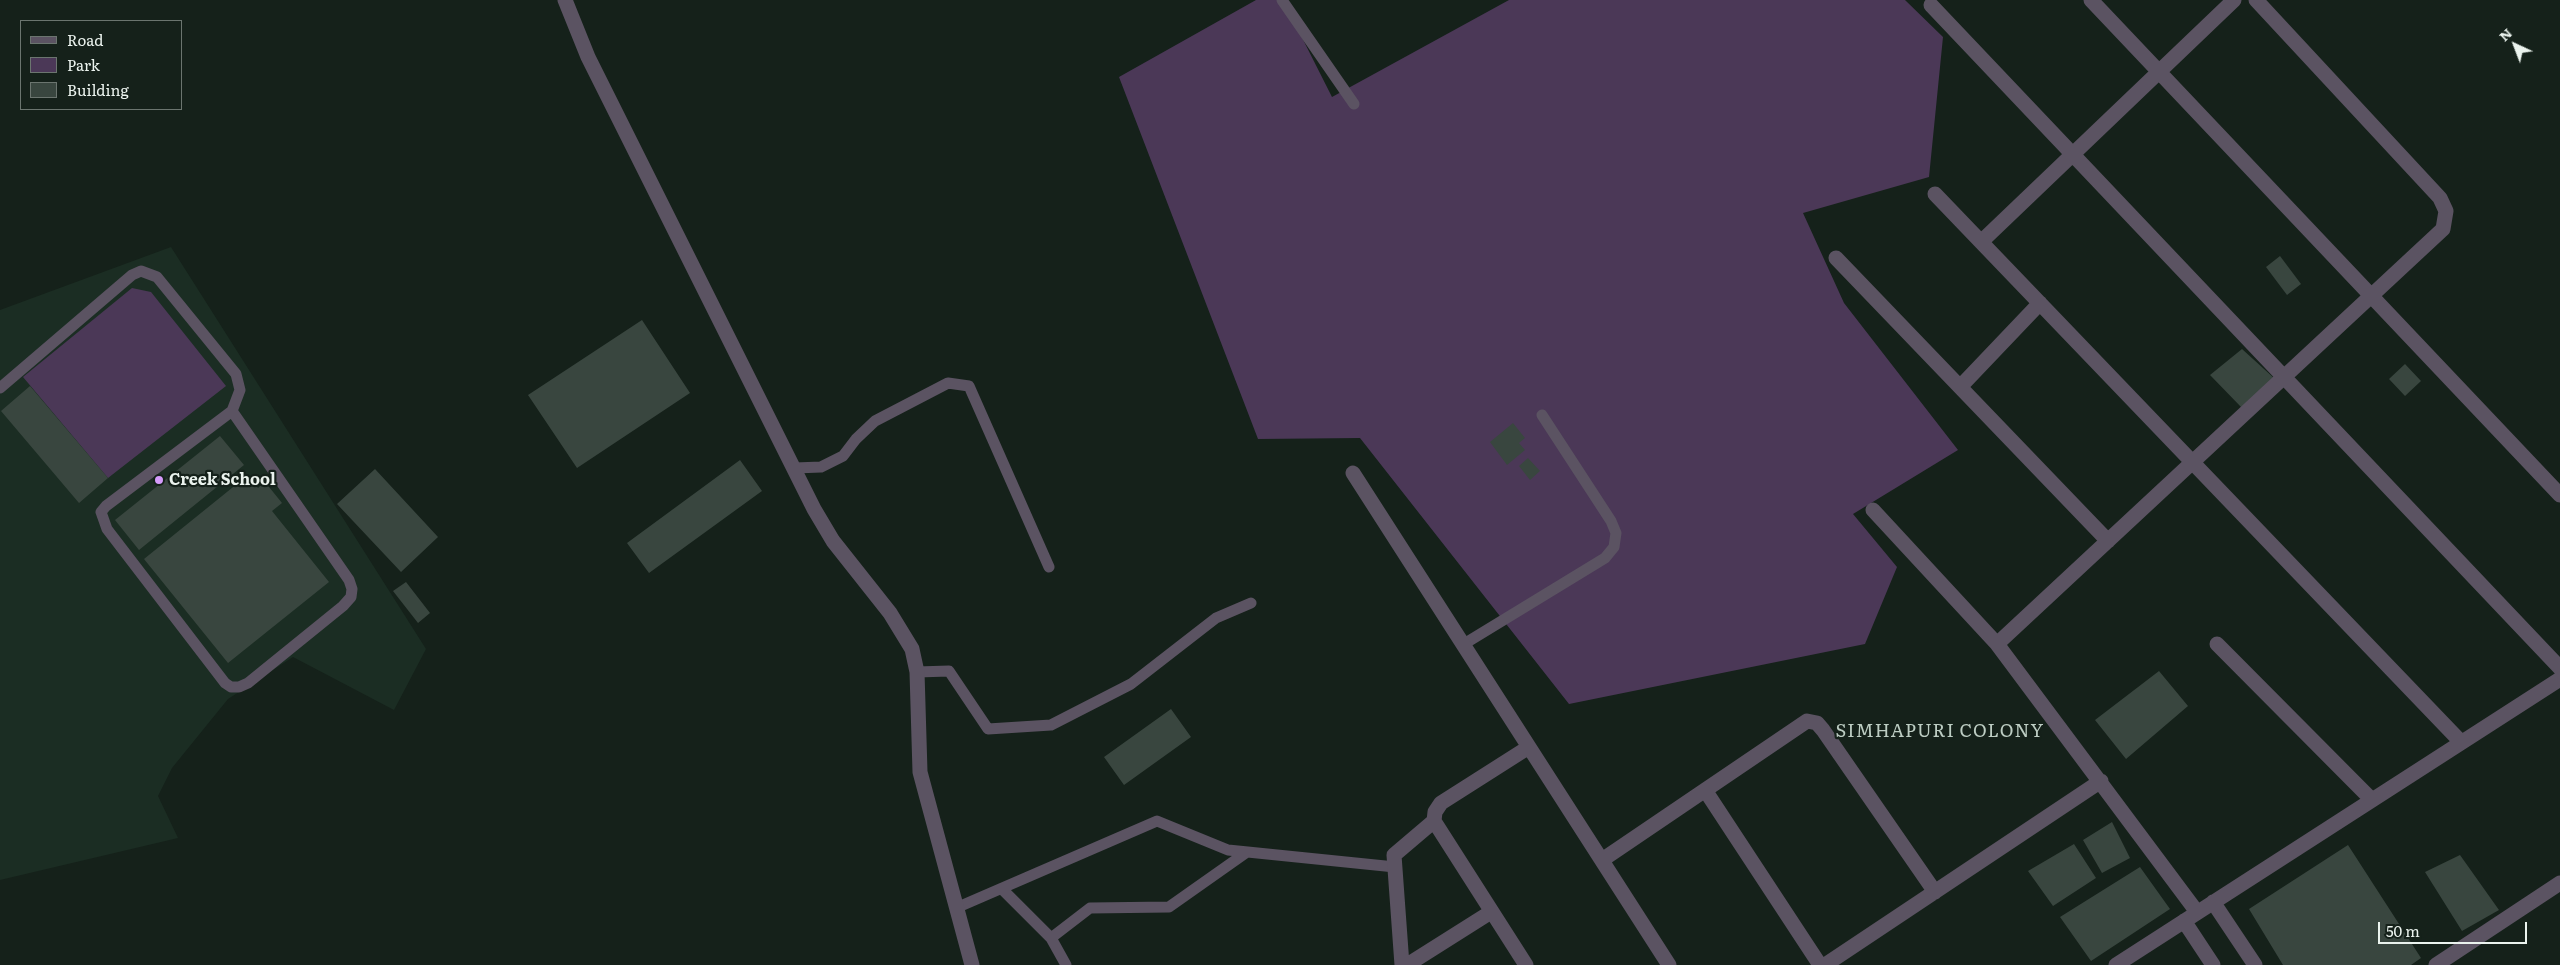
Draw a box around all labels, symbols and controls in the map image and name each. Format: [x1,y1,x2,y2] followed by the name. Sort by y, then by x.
[20,20,182,110] legend
[2490,20,2540,70] north arrow
[2494,23,2516,45] text: N
[67,28,103,51] text: Road
[67,53,100,76] text: Park
[67,78,129,101] text: Building
[169,470,276,490] place label: Creek School
[153,474,165,486] marker: Creek School
[1834,721,2046,743] district label: SIMHAPURI COLONY
[2380,912,2529,944] scale bar
[2386,919,2420,942] text: 50 m

